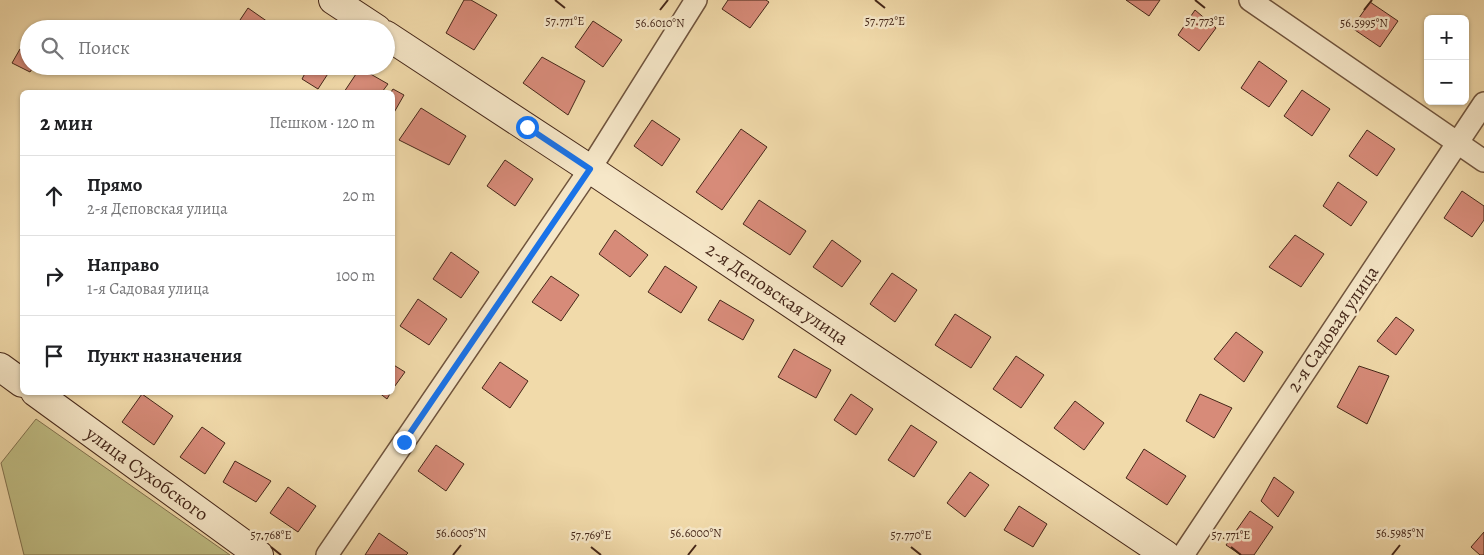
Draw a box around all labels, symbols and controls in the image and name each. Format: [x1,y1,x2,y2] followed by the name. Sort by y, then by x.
[546,13,584,29] text: 57.771°E
[865,13,905,29] text: 57.772°E
[1185,13,1225,29] text: 57.773°E
[635,15,685,31] text: 56.6010°N
[1340,15,1388,31] text: 56.5995°N
[1424,15,1469,105] map controls
[1424,15,1469,60] button: +
[20,20,395,75] search box
[38,34,66,62] icon: search
[78,35,130,61] text: Поиск
[1424,60,1469,105] button: −
[40,109,93,137] text: 2 мин
[269,112,375,134] text: Пешком · 120 m
[516,116,539,139] route start
[87,172,142,198] text: Прямо
[40,182,68,210] icon: ahead
[342,185,375,207] text: 20 m
[87,198,228,220] text: 2-я Деповская улица
[701,237,854,352] street label: 2-я Деповская улица
[87,252,159,278] text: Направо
[1281,260,1385,397] street label: 2-я Садовая улица
[40,262,68,290] icon: right
[336,265,375,287] text: 100 m
[87,278,209,300] text: 1-я Садовая улица
[40,342,68,370] icon: arrive
[87,343,242,369] text: Пункт назначения
[79,420,214,527] street label: улица Сухобского
[393,431,416,454] route end
[436,525,486,541] text: 56.6005°N
[670,525,722,541] text: 56.6000°N
[1376,525,1424,541] text: 56.5985°N
[251,527,291,543] text: 57.768°E
[571,527,611,543] text: 57.769°E
[890,527,932,543] text: 57.770°E
[1212,527,1250,543] text: 57.771°E

